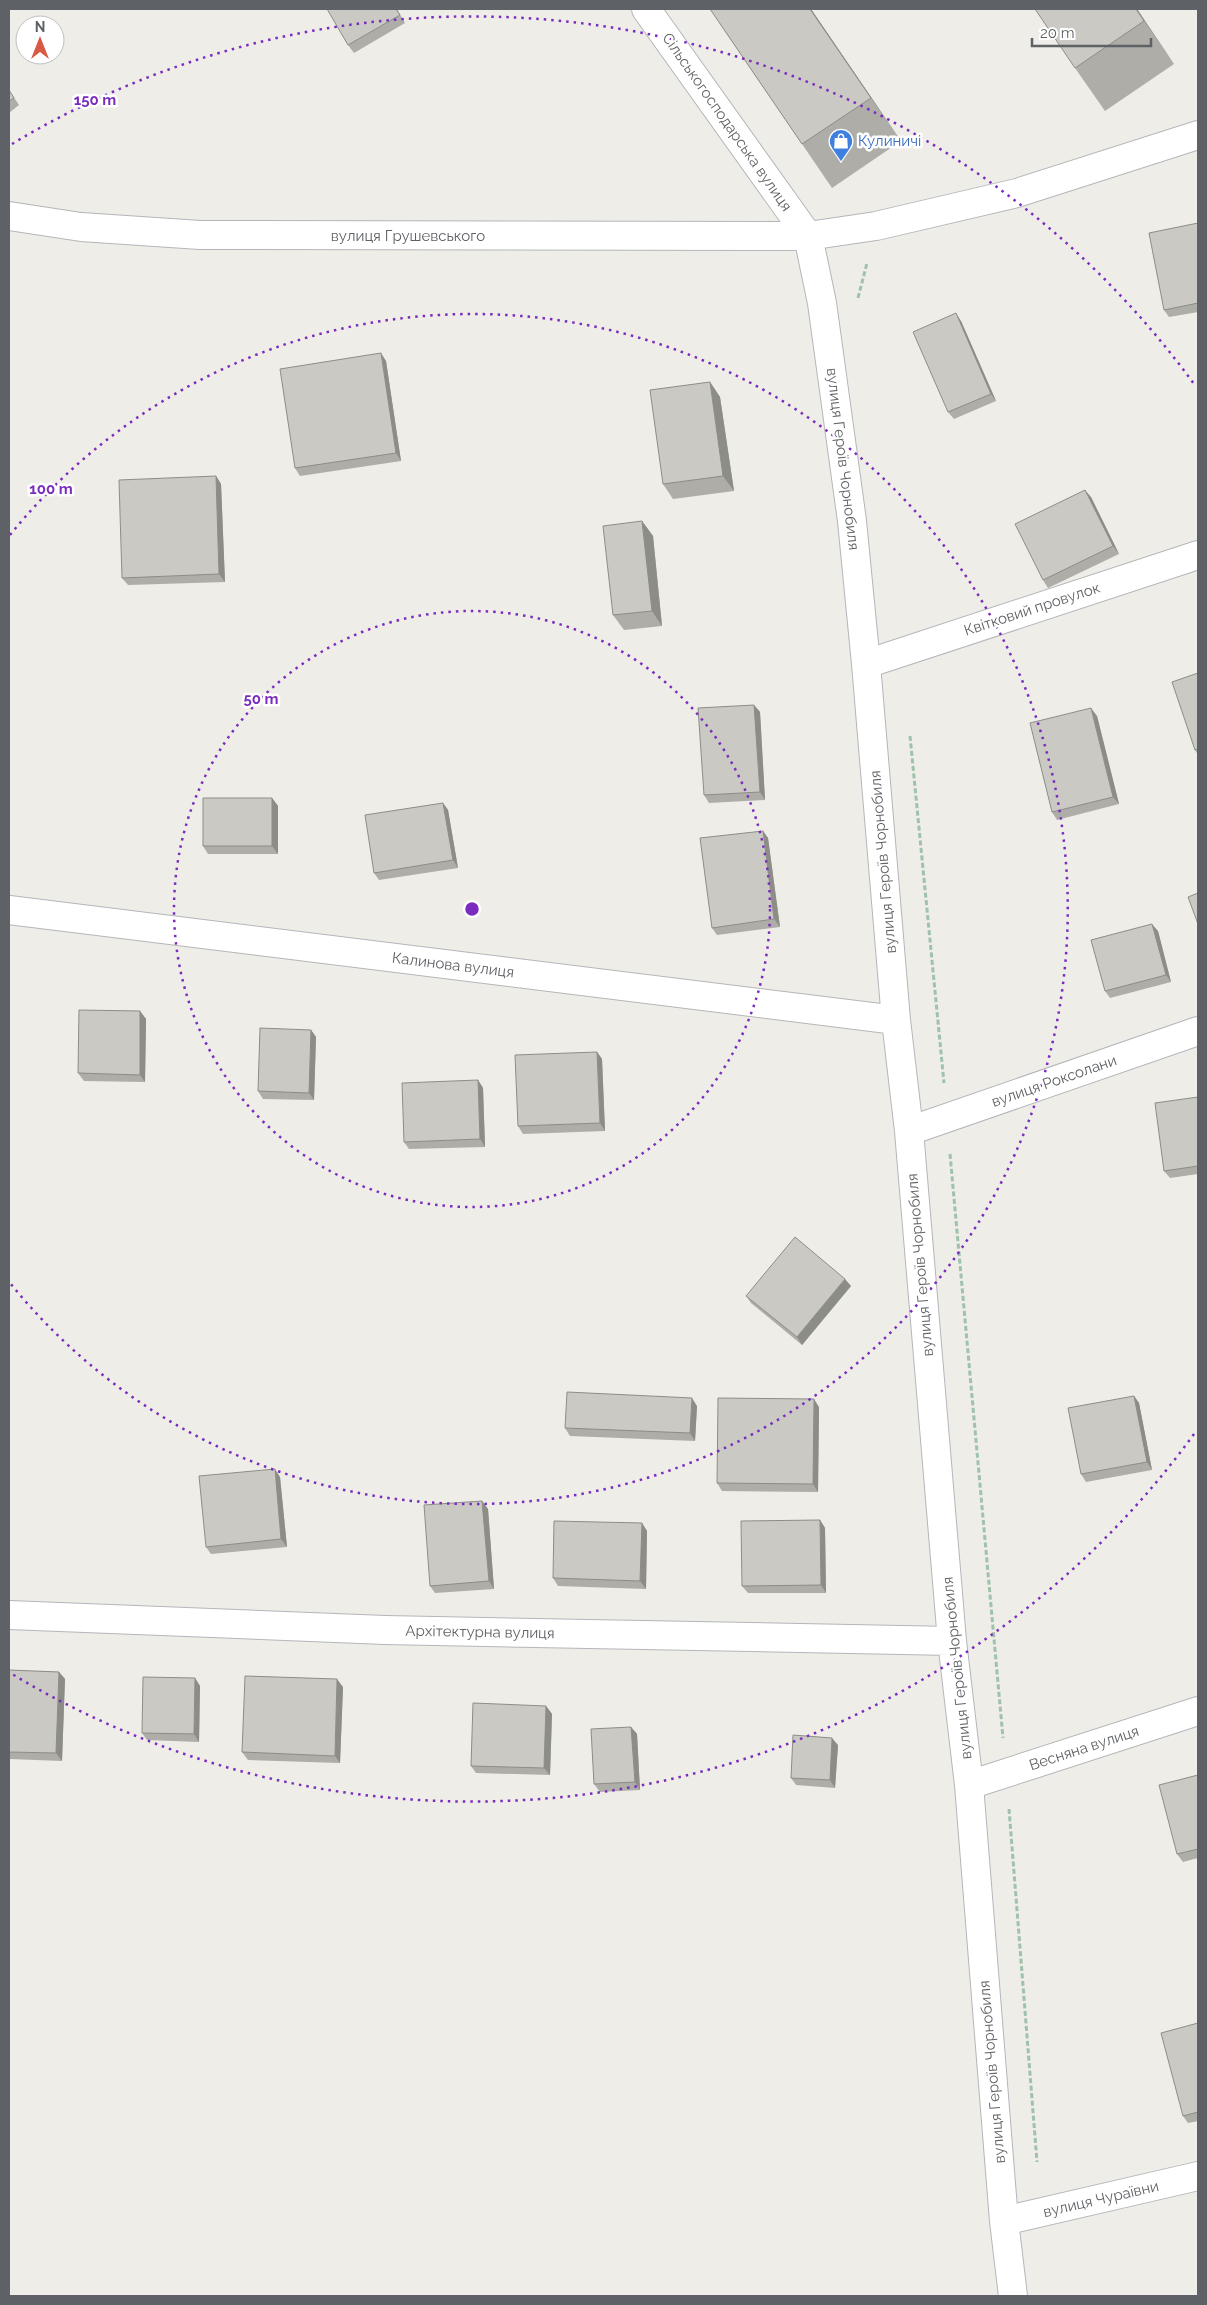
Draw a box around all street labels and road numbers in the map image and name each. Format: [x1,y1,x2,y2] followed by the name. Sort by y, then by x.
[658,29,796,215] street label: Сільськогосподарська вулиця
[331,227,485,245] street label: вулиця Грушевського
[823,367,863,551] street label: вулиця Героїв Чорнобиля
[962,578,1103,640] street label: Квітковий провулок
[866,770,900,954] street label: вулиця Героїв Чорнобиля
[391,949,515,981] street label: Калинова вулиця
[989,1051,1119,1111] street label: вулиця Роксолани
[903,1173,937,1357] street label: вулиця Героїв Чорнобиля
[938,1576,976,1760] street label: вулиця Героїв Чорнобиля
[405,1622,555,1642] street label: Архітектурна вулиця
[1027,1722,1141,1774] street label: Весняна вулиця
[975,1980,1009,2164] street label: вулиця Героїв Чорнобиля
[1041,2177,1161,2221] street label: вулиця Чураївни

